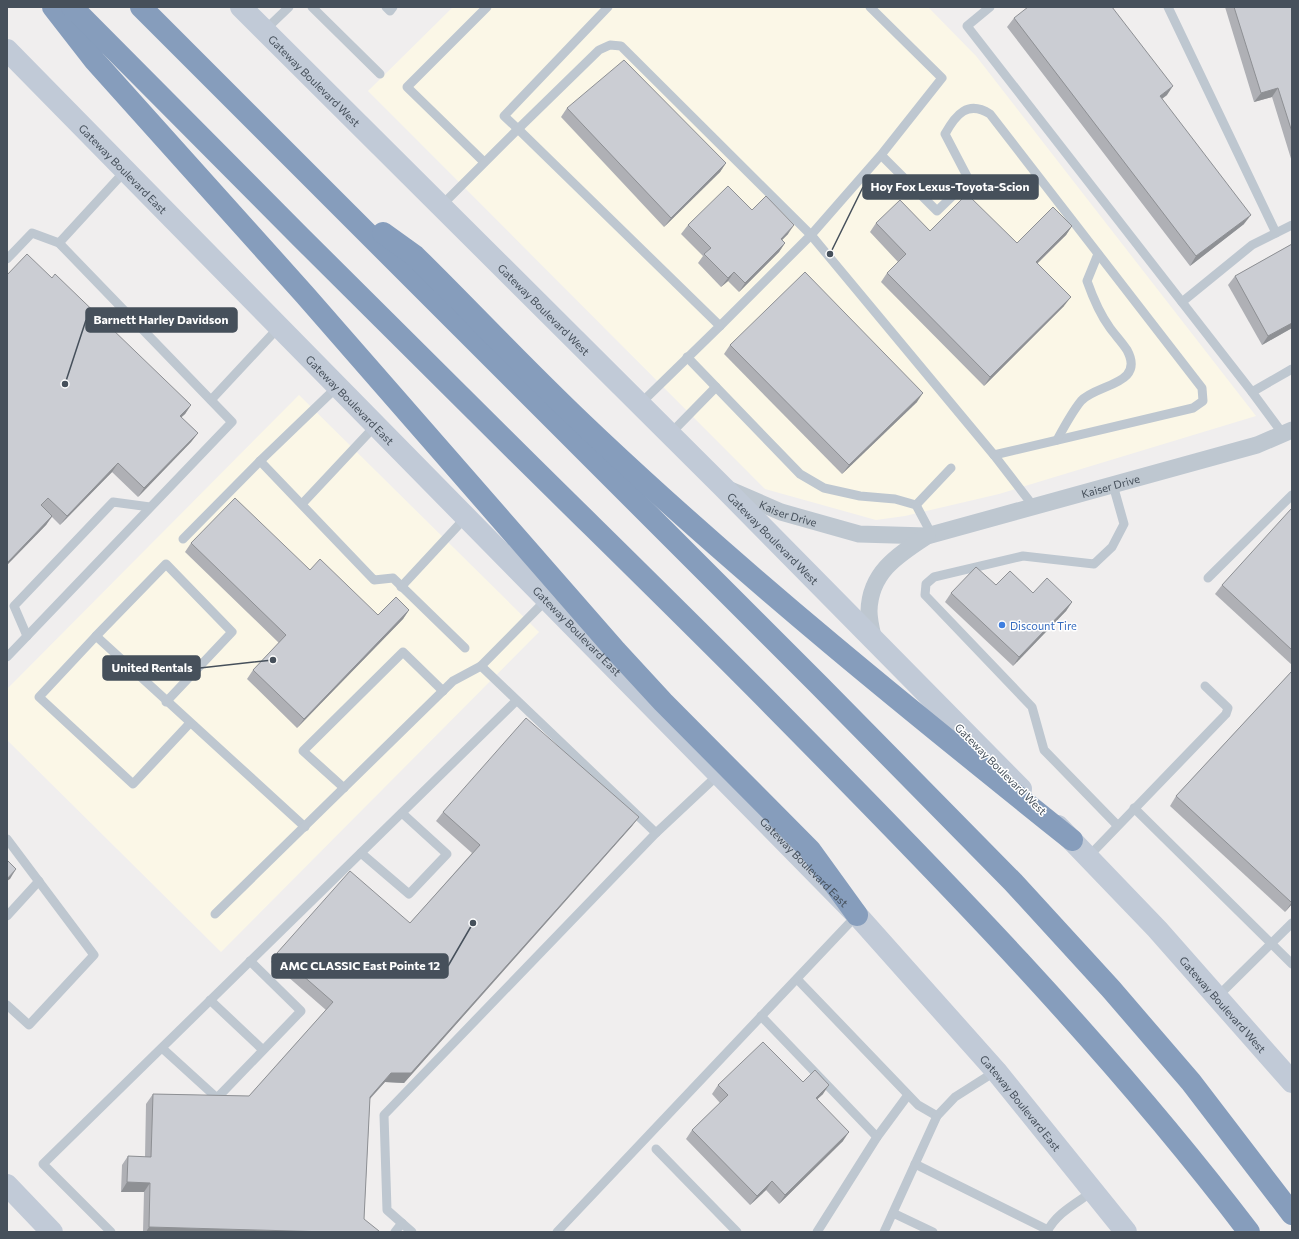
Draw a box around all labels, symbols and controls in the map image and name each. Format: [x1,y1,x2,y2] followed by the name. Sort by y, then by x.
[266,32,364,129] street label: Gateway Boulevard West
[77,121,170,216] street label: Gateway Boulevard East
[863,175,1038,199] callout: Hoy Fox Lexus-Toyota-Scion
[871,179,1030,193] text: Hoy Fox Lexus-Toyota-Scion
[496,261,593,358] street label: Gateway Boulevard West
[86,308,237,332] callout: Barnett Harley Davidson
[94,312,229,326] text: Barnett Harley Davidson
[304,352,398,447] street label: Gateway Boulevard East
[1080,471,1141,500] street label: Kaiser Drive
[725,489,822,587] street label: Gateway Boulevard West
[758,497,819,528] street label: Kaiser Drive
[531,583,625,678] street label: Gateway Boulevard East
[1010,619,1077,632] place label: Discount Tire
[997,620,1007,630] marker: Discount Tire
[103,656,200,680] callout: United Rentals
[111,660,193,674] text: United Rentals
[953,721,1050,818] street label: Gateway Boulevard West
[758,814,852,909] street label: Gateway Boulevard East
[1177,953,1270,1055] street label: Gateway Boulevard West
[272,954,448,978] callout: AMC CLASSIC East Pointe 12
[280,958,440,972] text: AMC CLASSIC East Pointe 12
[978,1052,1064,1154] street label: Gateway Boulevard East

